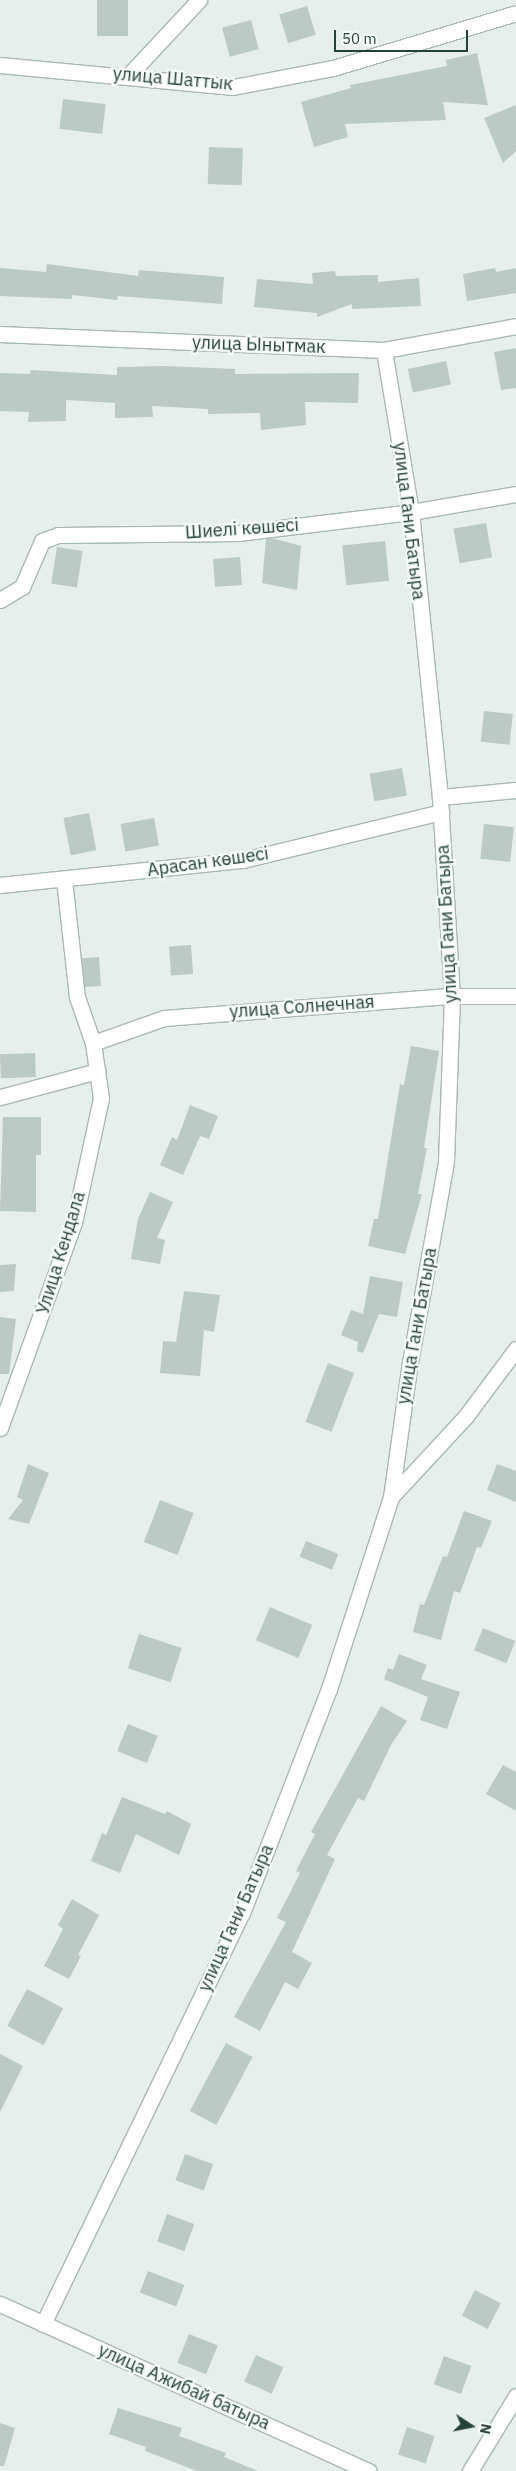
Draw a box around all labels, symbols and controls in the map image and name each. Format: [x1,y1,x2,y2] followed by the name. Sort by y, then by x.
[336,20,470,52] scale bar
[342,29,377,48] text: 50 m
[112,63,234,95] street label: улица Шаттык
[192,332,326,358] street label: улица Ынытмак
[389,441,429,601] street label: улица Гани Батыра
[184,514,300,544] street label: Шиелі көшесі
[146,843,270,881] street label: Арасан көшесі
[432,844,462,1004] street label: улица Гани Батыра
[229,991,375,1023] street label: улица Солнечная
[32,1189,90,1317] street label: Улица Кендала
[393,1246,441,1406] street label: улица Гани Батыра
[194,1841,278,1995] street label: улица Гани Батыра
[95,2339,273,2435] street label: улица Ажибай батыра
[446,2401,496,2451] north arrow
[476,2422,496,2436] text: N

